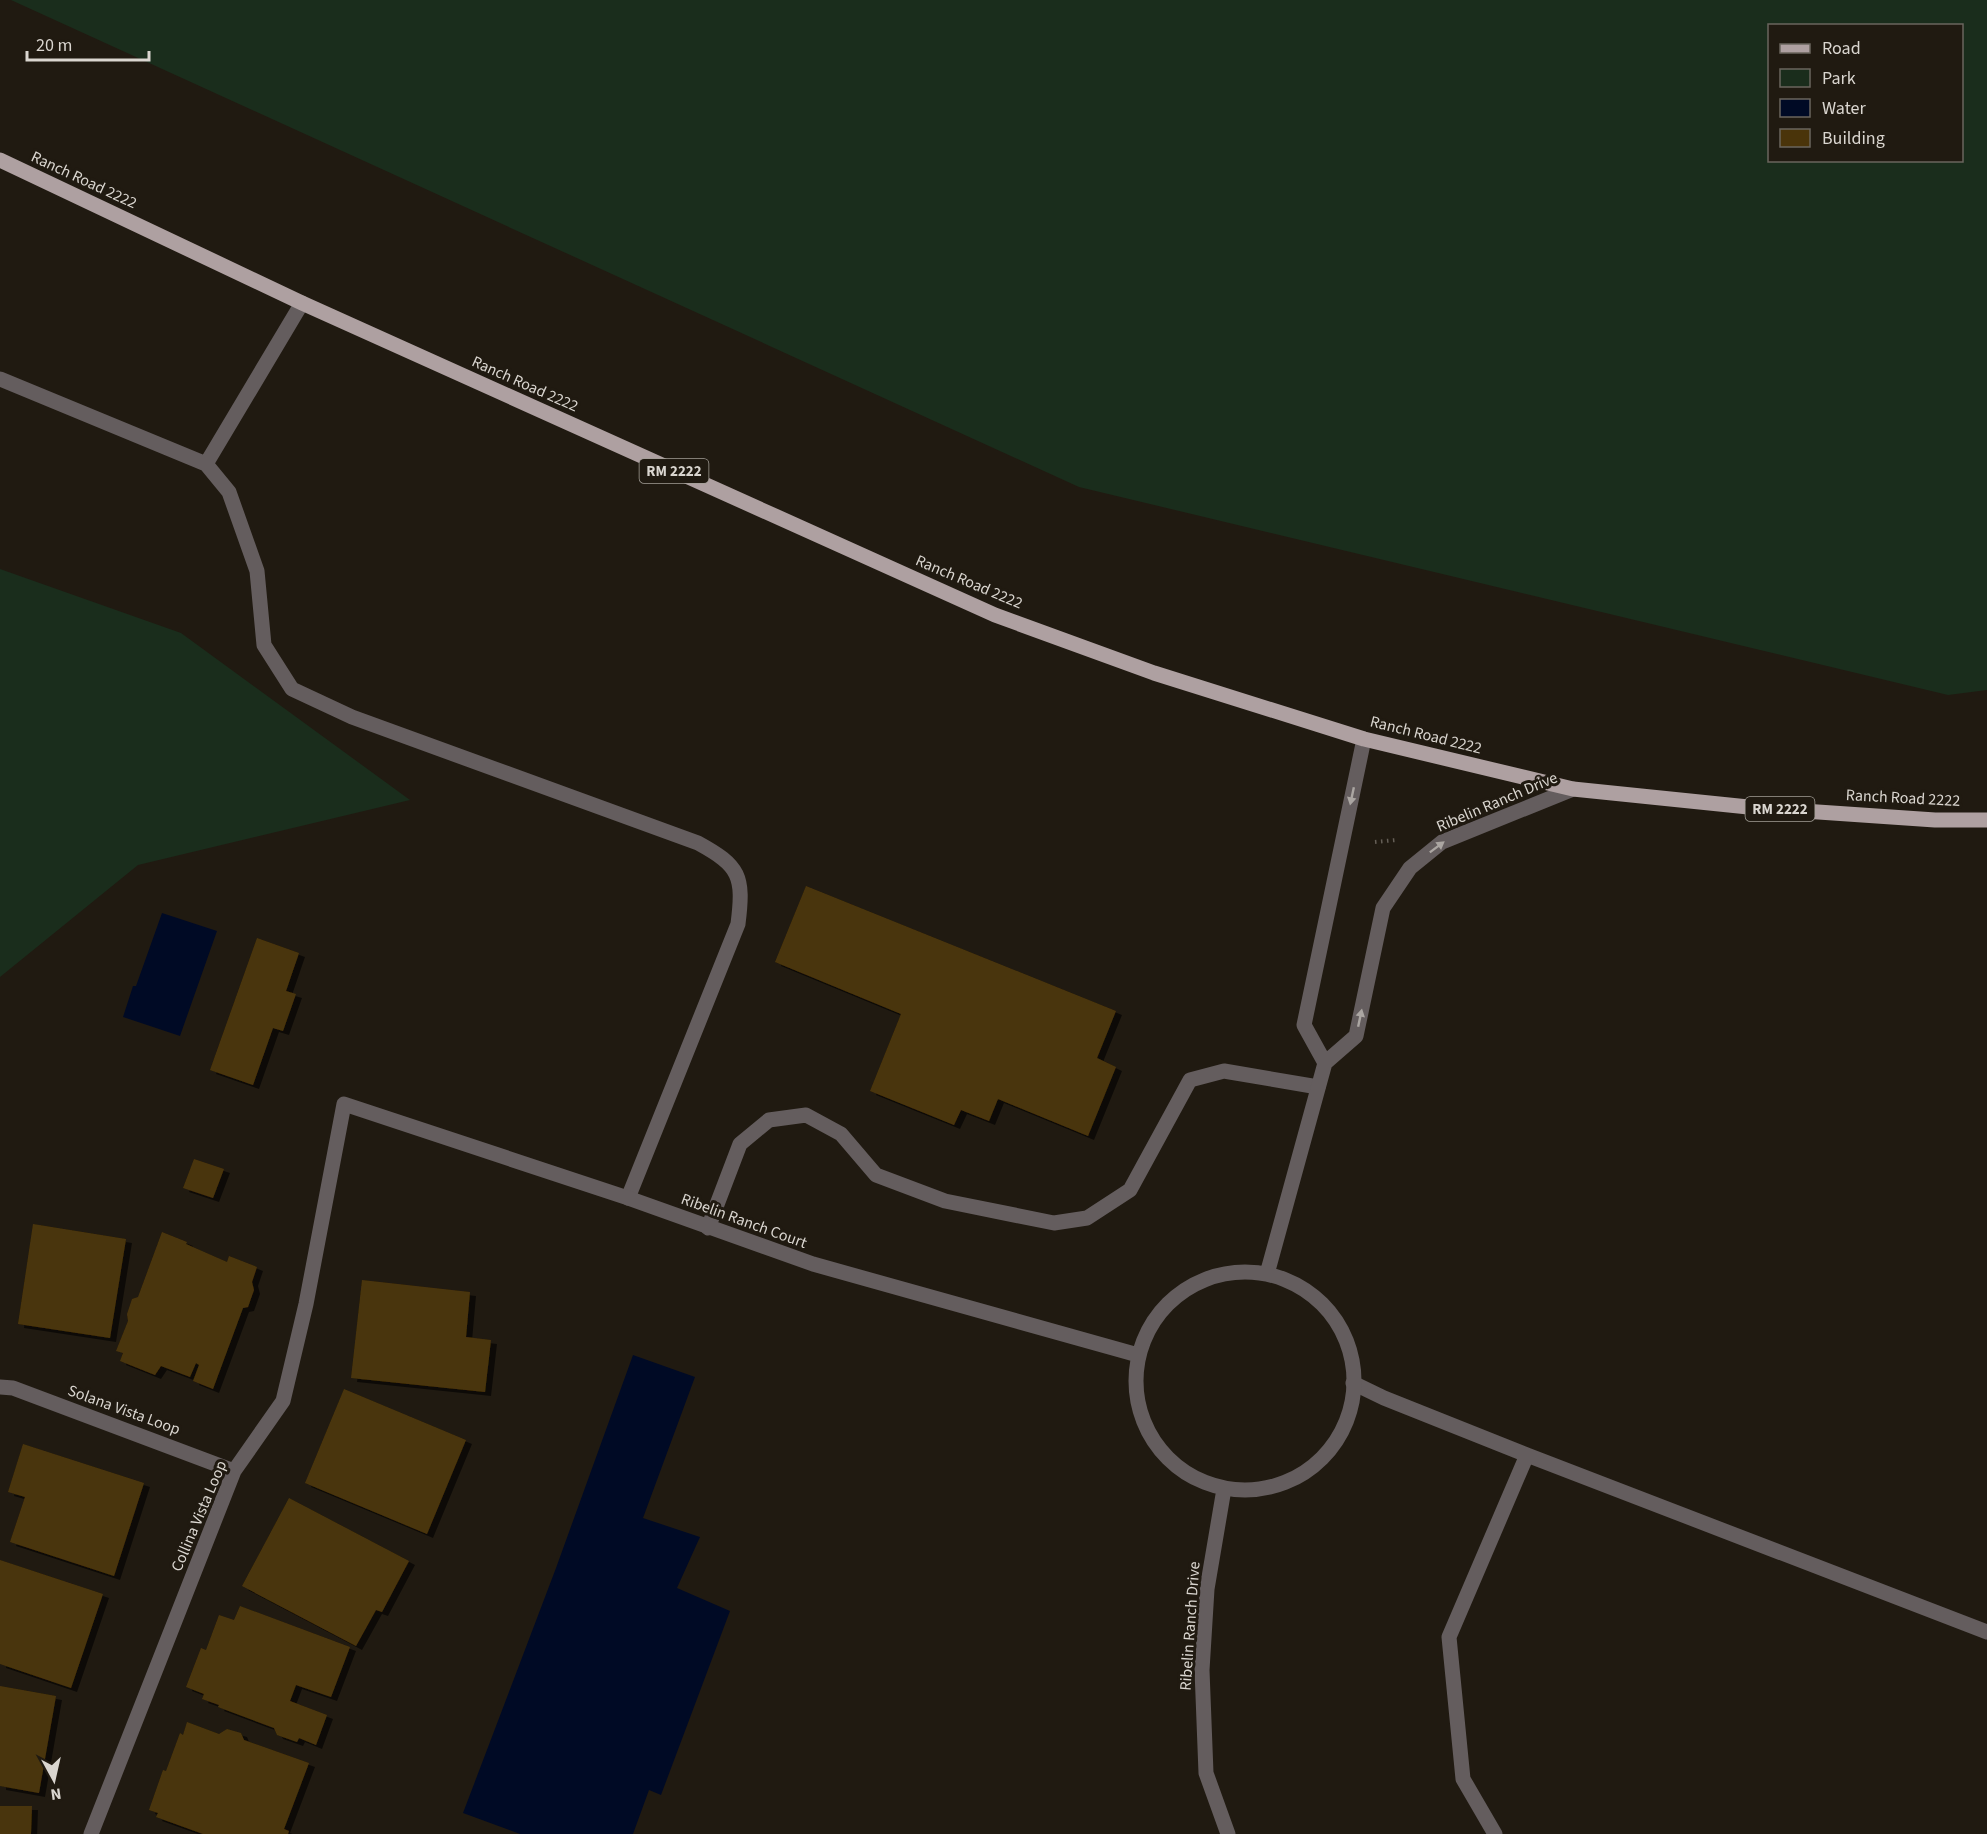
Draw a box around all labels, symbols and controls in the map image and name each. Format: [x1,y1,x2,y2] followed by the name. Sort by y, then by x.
[27,24,148,62] scale bar
[1768,24,1963,162] legend
[36,33,72,58] text: 20 m
[1822,36,1861,61] text: Road
[1822,66,1856,91] text: Park
[1822,96,1866,121] text: Water
[1822,126,1885,151] text: Building
[28,146,141,214] street label: Ranch Road 2222
[468,351,582,417] street label: Ranch Road 2222
[640,459,708,483] road number: RM 2222
[912,550,1026,614] street label: Ranch Road 2222
[1368,710,1484,760] street label: Ranch Road 2222
[1433,767,1561,837] street label: Ribelin Ranch Drive
[1845,784,1961,812] street label: Ranch Road 2222
[1347,787,1356,806] one-way arrow
[1746,797,1814,821] road number: RM 2222
[1428,841,1444,853] one-way arrow
[1355,1009,1365,1028] one-way arrow
[678,1188,810,1254] street label: Ribelin Ranch Court
[65,1379,183,1441] street label: Solana Vista Loop
[166,1457,232,1575] street label: Collina Vista Loop
[1175,1561,1205,1691] street label: Ribelin Ranch Drive
[24,1750,84,1810] north arrow
[49,1782,63,1805] text: N

